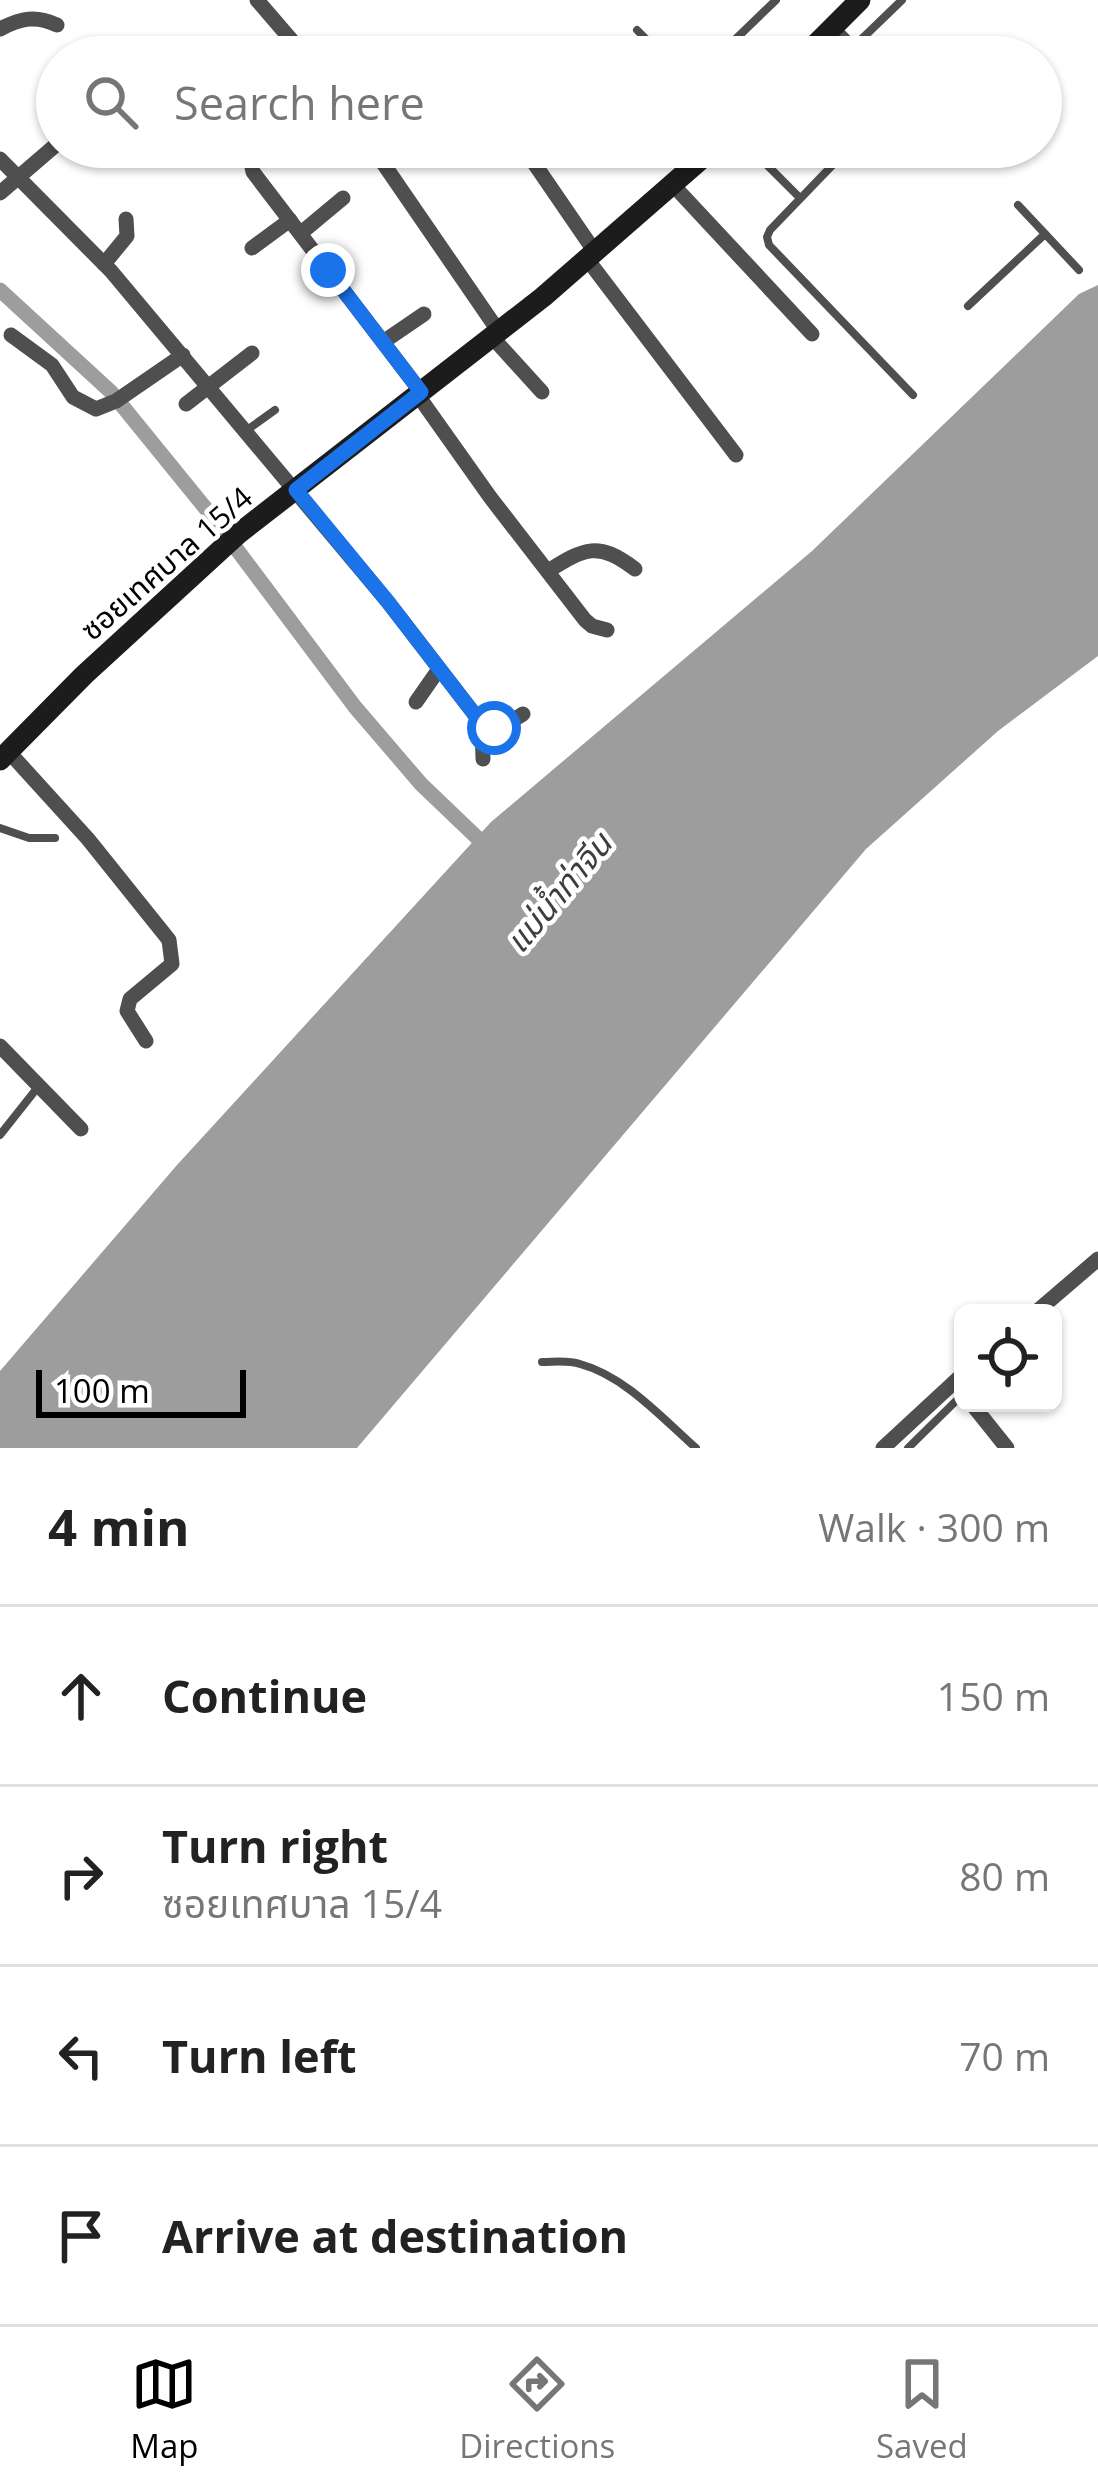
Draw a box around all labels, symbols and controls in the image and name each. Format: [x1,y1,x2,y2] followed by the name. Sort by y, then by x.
[36,36,1062,168] search box
[78,69,144,135] icon: search
[174,72,425,133] text: Search here
[301,243,355,297] route end
[71,477,261,649] street label: ซอยเทศบาล 15/4
[467,701,521,755] route start
[495,821,623,962] water label: แม่น้ำท่าจีน
[954,1304,1062,1412] map controls
[954,1304,1062,1412] button: locate
[36,1364,246,1417] scale bar
[54,1368,150,1413] text: 100 m
[48,1491,190,1561] text: 4 min
[818,1500,1050,1553] text: Walk · 300 m
[48,1663,114,1729] icon: ahead
[162,1665,367,1726] text: Continue
[937,1669,1050,1722] text: 150 m
[162,1815,388,1876] text: Turn right
[48,1843,114,1909] icon: right
[959,1849,1050,1902] text: 80 m
[162,1876,442,1929] text: ซอยเทศบาล 15/4
[48,2023,114,2089] icon: left
[162,2025,357,2086] text: Turn left
[959,2029,1050,2082] text: 70 m
[48,2203,114,2269] icon: arrive
[162,2205,628,2266] text: Arrive at destination
[130,2351,199,2468] tab: Map
[459,2351,615,2468] tab: Directions
[876,2351,968,2468] tab: Saved

